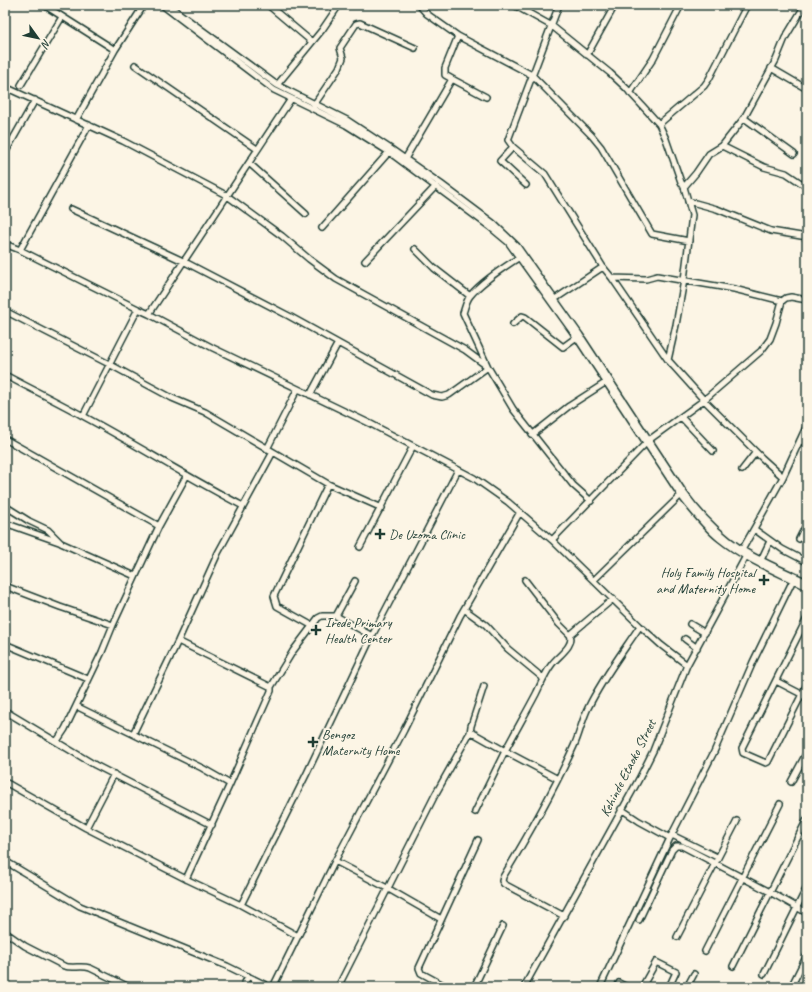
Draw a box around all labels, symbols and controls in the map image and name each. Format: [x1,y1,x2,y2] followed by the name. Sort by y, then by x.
[18,18,58,58] north arrow
[37,37,54,52] text: N
[389,526,466,543] place label: De Uzoma Clinic
[374,528,386,540] marker: De Uzoma Clinic
[656,564,758,597] place label: Holy Family Hospital and Maternity Home
[758,574,770,586] marker: Holy Family Hospital and Maternity Home
[325,614,393,647] place label: Irede Primary Health Center
[310,624,322,636] marker: Irede Primary Health Center
[596,715,660,819] street label: Kehinde Etaoko Street
[322,726,401,759] place label: Bengoz Maternity Home
[307,736,319,748] marker: Bengoz Maternity Home

